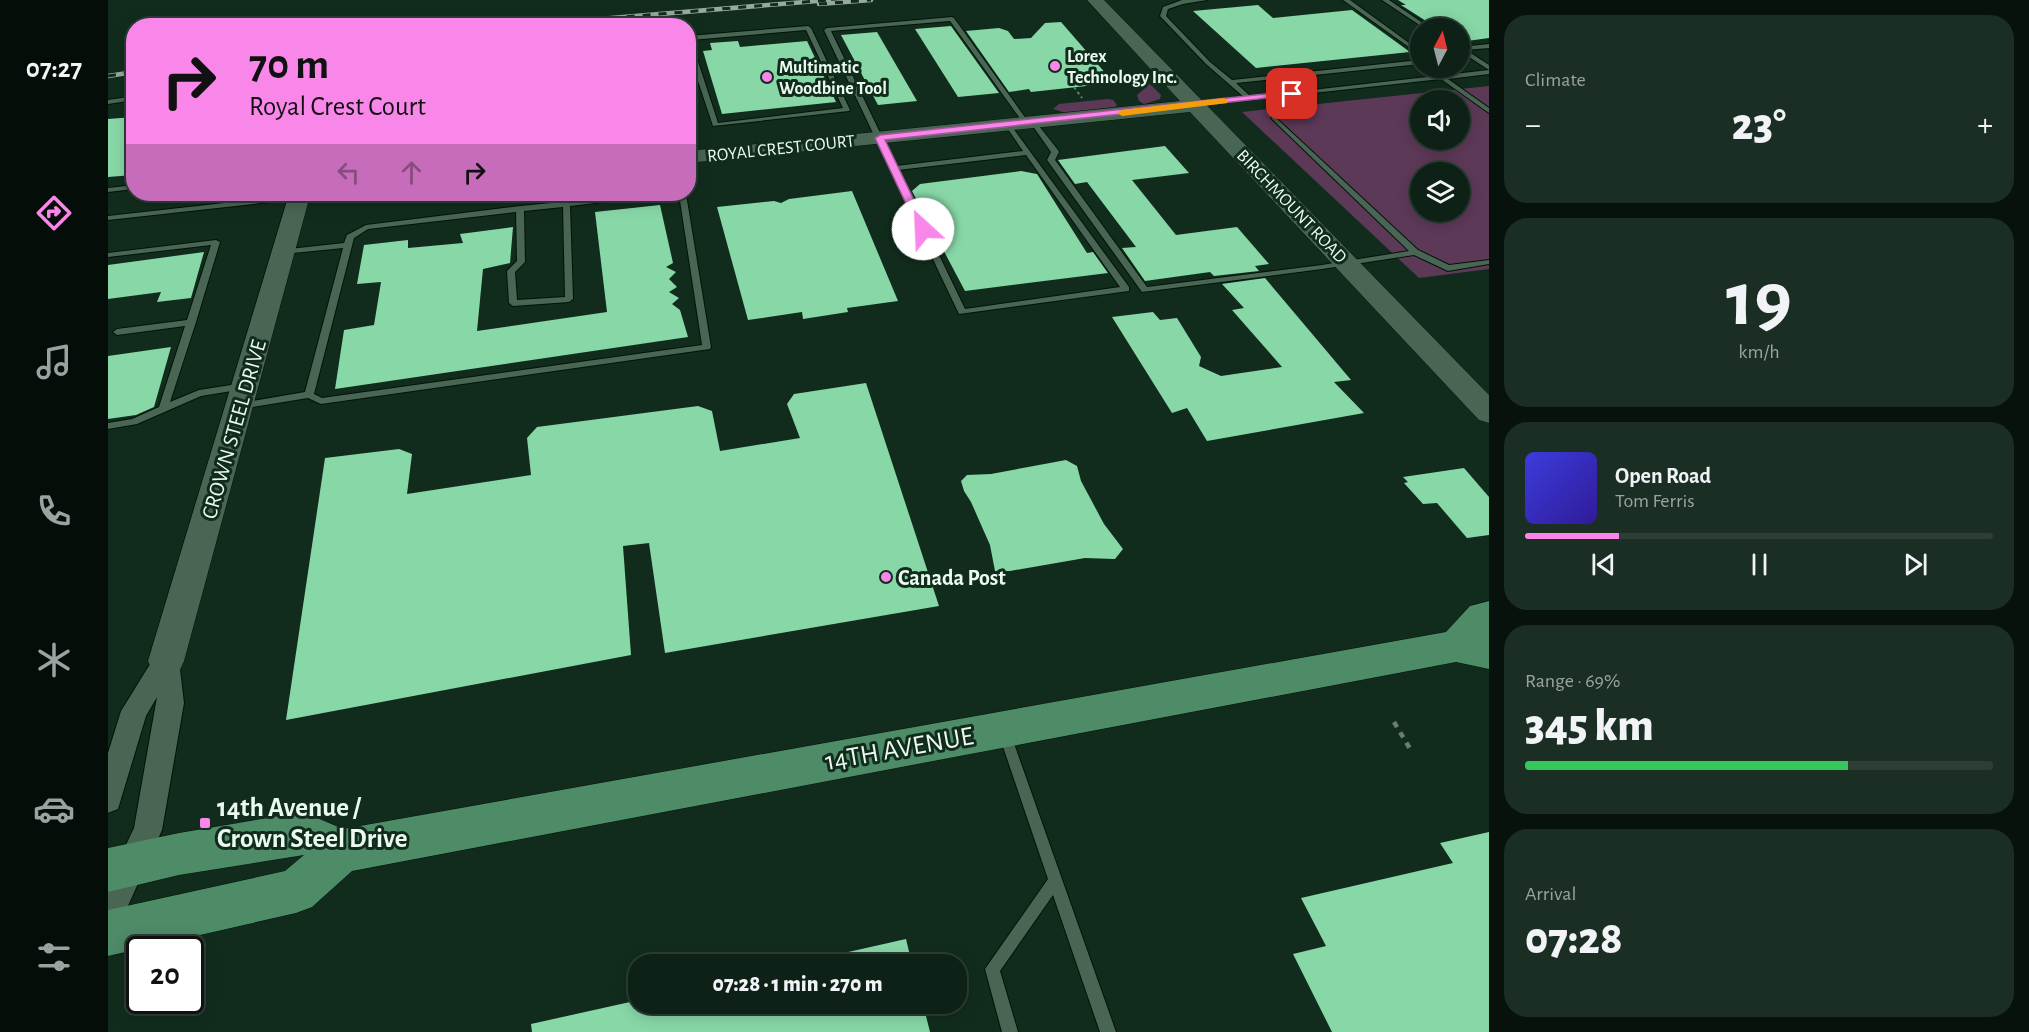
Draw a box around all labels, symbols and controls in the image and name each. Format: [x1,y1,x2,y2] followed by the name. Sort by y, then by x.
[1410,18,1470,78] north arrow
[1410,18,1470,222] map controls
[150,42,228,120] icon: right
[249,44,329,86] text: 70 m
[1067,48,1177,87] place label: Lorex Technology Inc.
[26,55,82,82] text: 07:27
[779,59,887,98] place label: Multimatic Woodbine Tool
[1048,59,1062,73] marker: Lorex Technology Inc.
[1266,68,1317,119] pin
[760,70,774,84] marker: Multimatic Woodbine Tool
[1525,70,1586,90] text: Climate
[1275,77,1308,110] icon: arrive
[1410,90,1470,150] button: sound
[249,93,426,120] text: Royal Crest Court
[1732,103,1786,148] text: 23°
[1525,109,1541,142] text: −
[1977,109,1993,142] text: +
[706,132,856,166] street label: ROYAL CREST COURT
[1233,147,1350,267] street label: BIRCHMOUNT ROAD
[332,156,365,189] icon: left
[395,156,428,189] icon: ahead
[458,156,491,189] icon: right
[1410,162,1470,222] button: layers
[33,192,75,234] icon: directions
[891,197,955,261] position arrow
[1726,262,1792,340] text: 19
[198,337,270,521] street label: CROWN STEEL DRIVE
[33,341,75,383] icon: music
[1738,342,1780,362] text: km/h
[1615,465,1711,487] text: Open Road
[33,490,75,532] icon: phone
[1615,491,1695,511] text: Tom Ferris
[1587,548,1620,581] icon: previous
[1743,548,1776,581] icon: pause
[1899,548,1932,581] icon: next
[898,567,1006,589] place label: Canada Post
[879,570,893,584] marker: Canada Post
[33,639,75,681] icon: climate
[1525,671,1620,691] text: Range · 69%
[1525,704,1654,749] text: 345 km
[823,722,975,775] street label: 14TH AVENUE
[33,788,75,830] icon: car
[217,794,408,852] place label: 14th Avenue / Crown Steel Drive
[198,816,212,830] marker: 14th Avenue / Crown Steel Drive
[1525,884,1576,904] text: Arrival
[1525,917,1623,962] text: 07:28
[33,936,75,978] icon: filters
[126,936,204,1014] speed limit sign: 20
[713,973,882,995] text: 07:28 · 1 min · 270 m

